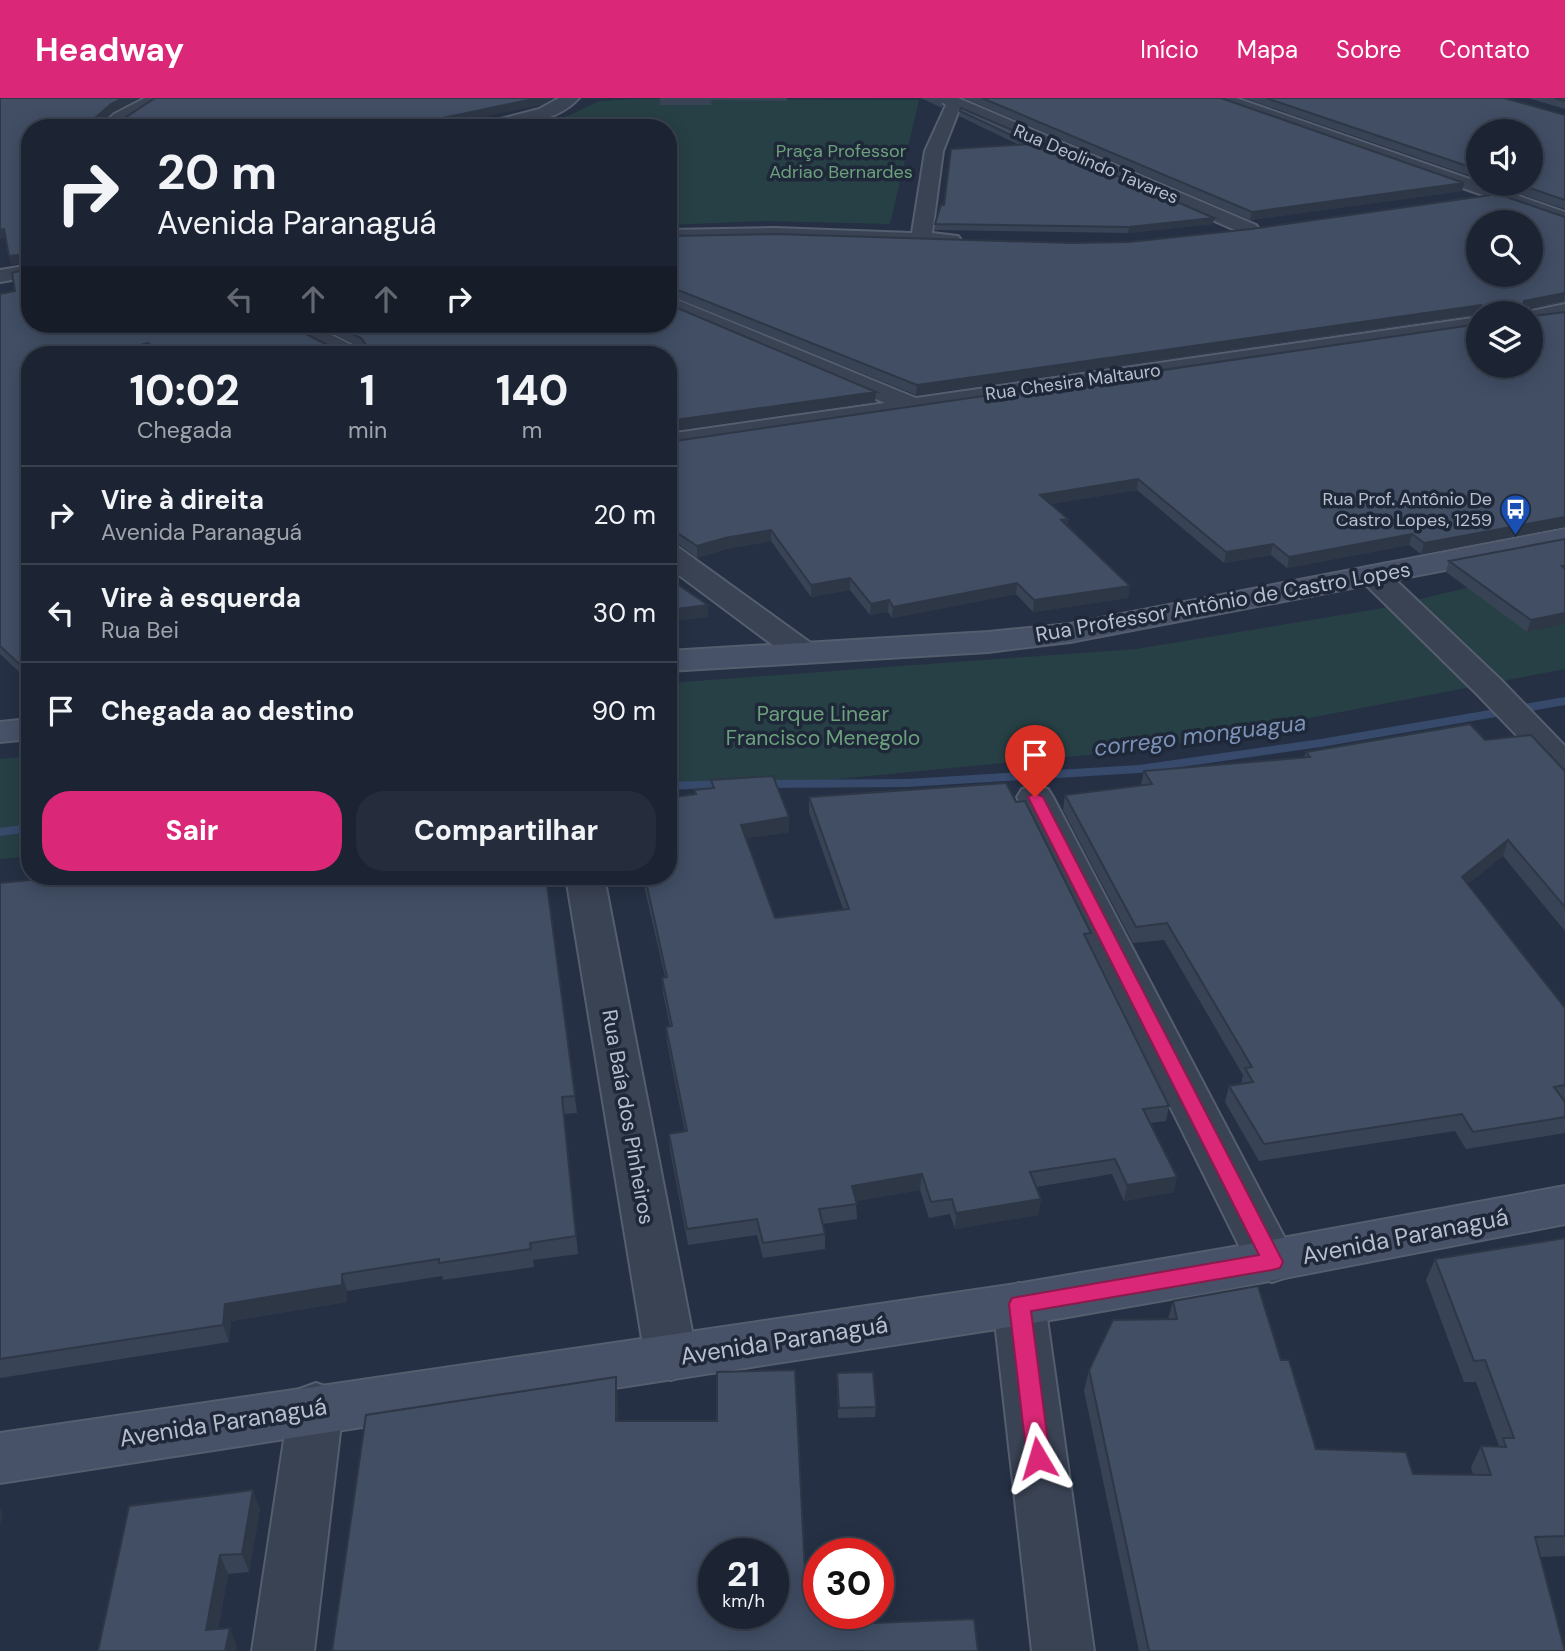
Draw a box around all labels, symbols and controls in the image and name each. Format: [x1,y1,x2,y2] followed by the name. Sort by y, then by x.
[35,28,184,71] text: Headway
[1140,34,1199,65] text: Início
[1237,34,1298,65] text: Mapa
[1336,34,1401,65] text: Sobre
[1439,34,1530,65] text: Contato
[1010,118,1182,210] street label: Rua Deolindo Tavares
[1466,119,1543,378] map controls
[1466,119,1543,196] button: sound
[769,139,913,184] park label: Praça Professor Adriao Bernardes
[157,140,277,204] text: 20 m
[42,147,133,238] icon: right
[157,202,437,244] text: Avenida Paranaguá
[1466,210,1543,287] button: search
[221,280,259,318] icon: left
[294,280,332,318] icon: ahead
[367,280,405,318] icon: ahead
[440,280,478,318] icon: right
[1466,301,1543,378] button: layers
[984,358,1162,406] street label: Rua Chesira Maltauro
[130,363,239,418] text: 10:02
[360,363,375,418] text: 1
[496,363,568,418] text: 140
[137,415,232,445] text: Chegada
[348,415,387,445] text: min
[522,415,542,445] text: m
[101,483,264,517] text: Vire à direita
[1323,487,1492,532] place label: Rua Prof. Antônio De Castro Lopes, 1259
[1498,492,1532,536] bus stop icon: Rua Prof. Antônio De Castro Lopes, 1259
[42,496,80,534] icon: right
[593,498,656,532] text: 20 m
[101,517,302,547] text: Avenida Paranaguá
[1033,555,1413,649] street label: Rua Professor Antônio de Castro Lopes
[101,581,301,615] text: Vire à esquerda
[42,594,80,632] icon: left
[593,596,656,630] text: 30 m
[101,615,179,645] text: Rua Bei
[42,692,80,730] icon: arrive
[101,694,354,728] text: Chegada ao destino
[592,694,656,728] text: 90 m
[726,700,920,752] park label: Parque Linear Francisco Menegolo
[1092,707,1308,763] water label: corrego monguagua
[1005,725,1065,797] pin
[1016,736,1054,774] icon: arrive
[42,791,342,871] button: Sair
[356,791,656,871] button: Compartilhar
[595,1007,661,1227] street label: Rua Baía dos Pinheiros
[1299,1201,1511,1271] street label: Avenida Paranaguá
[678,1308,890,1372] street label: Avenida Paranaguá
[117,1390,329,1454] street label: Avenida Paranaguá
[1001,1421,1075,1495] position arrow
[803,1538,894,1629] speed limit sign: 30
[727,1551,760,1597] text: 21
[722,1589,765,1613] text: km/h

